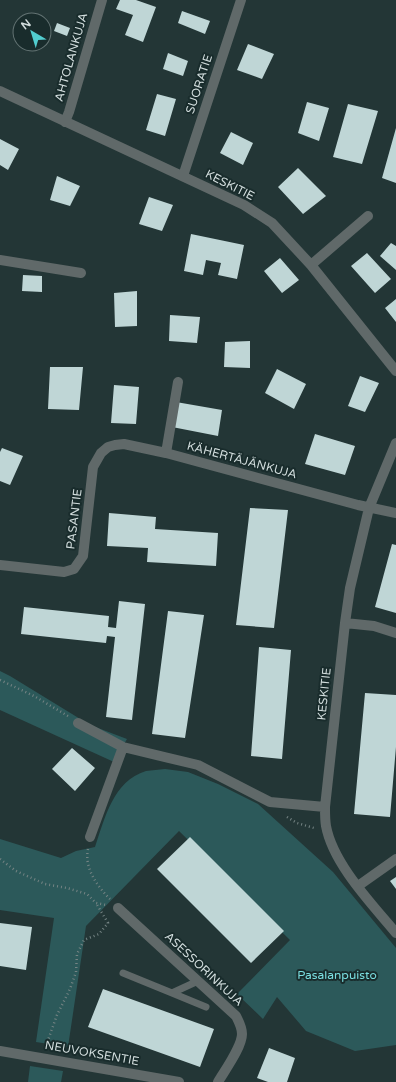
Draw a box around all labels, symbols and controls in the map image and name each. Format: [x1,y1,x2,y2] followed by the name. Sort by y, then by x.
[52,11,90,103] street label: AHTOLANKUJA
[12,12,52,52] north arrow
[19,17,34,32] text: N
[183,52,215,115] street label: SUORATIE
[203,167,257,203] street label: KESKITIE
[185,439,299,481] street label: KÄHERTÄJÄNKUJA
[63,488,85,550] street label: PASANTIE
[314,667,334,721] street label: KESKITIE
[162,929,246,1009] street label: ASESSORINKUJA
[297,968,377,982] park label: Pasalanpuisto
[44,1038,141,1068] street label: NEUVOKSENTIE

